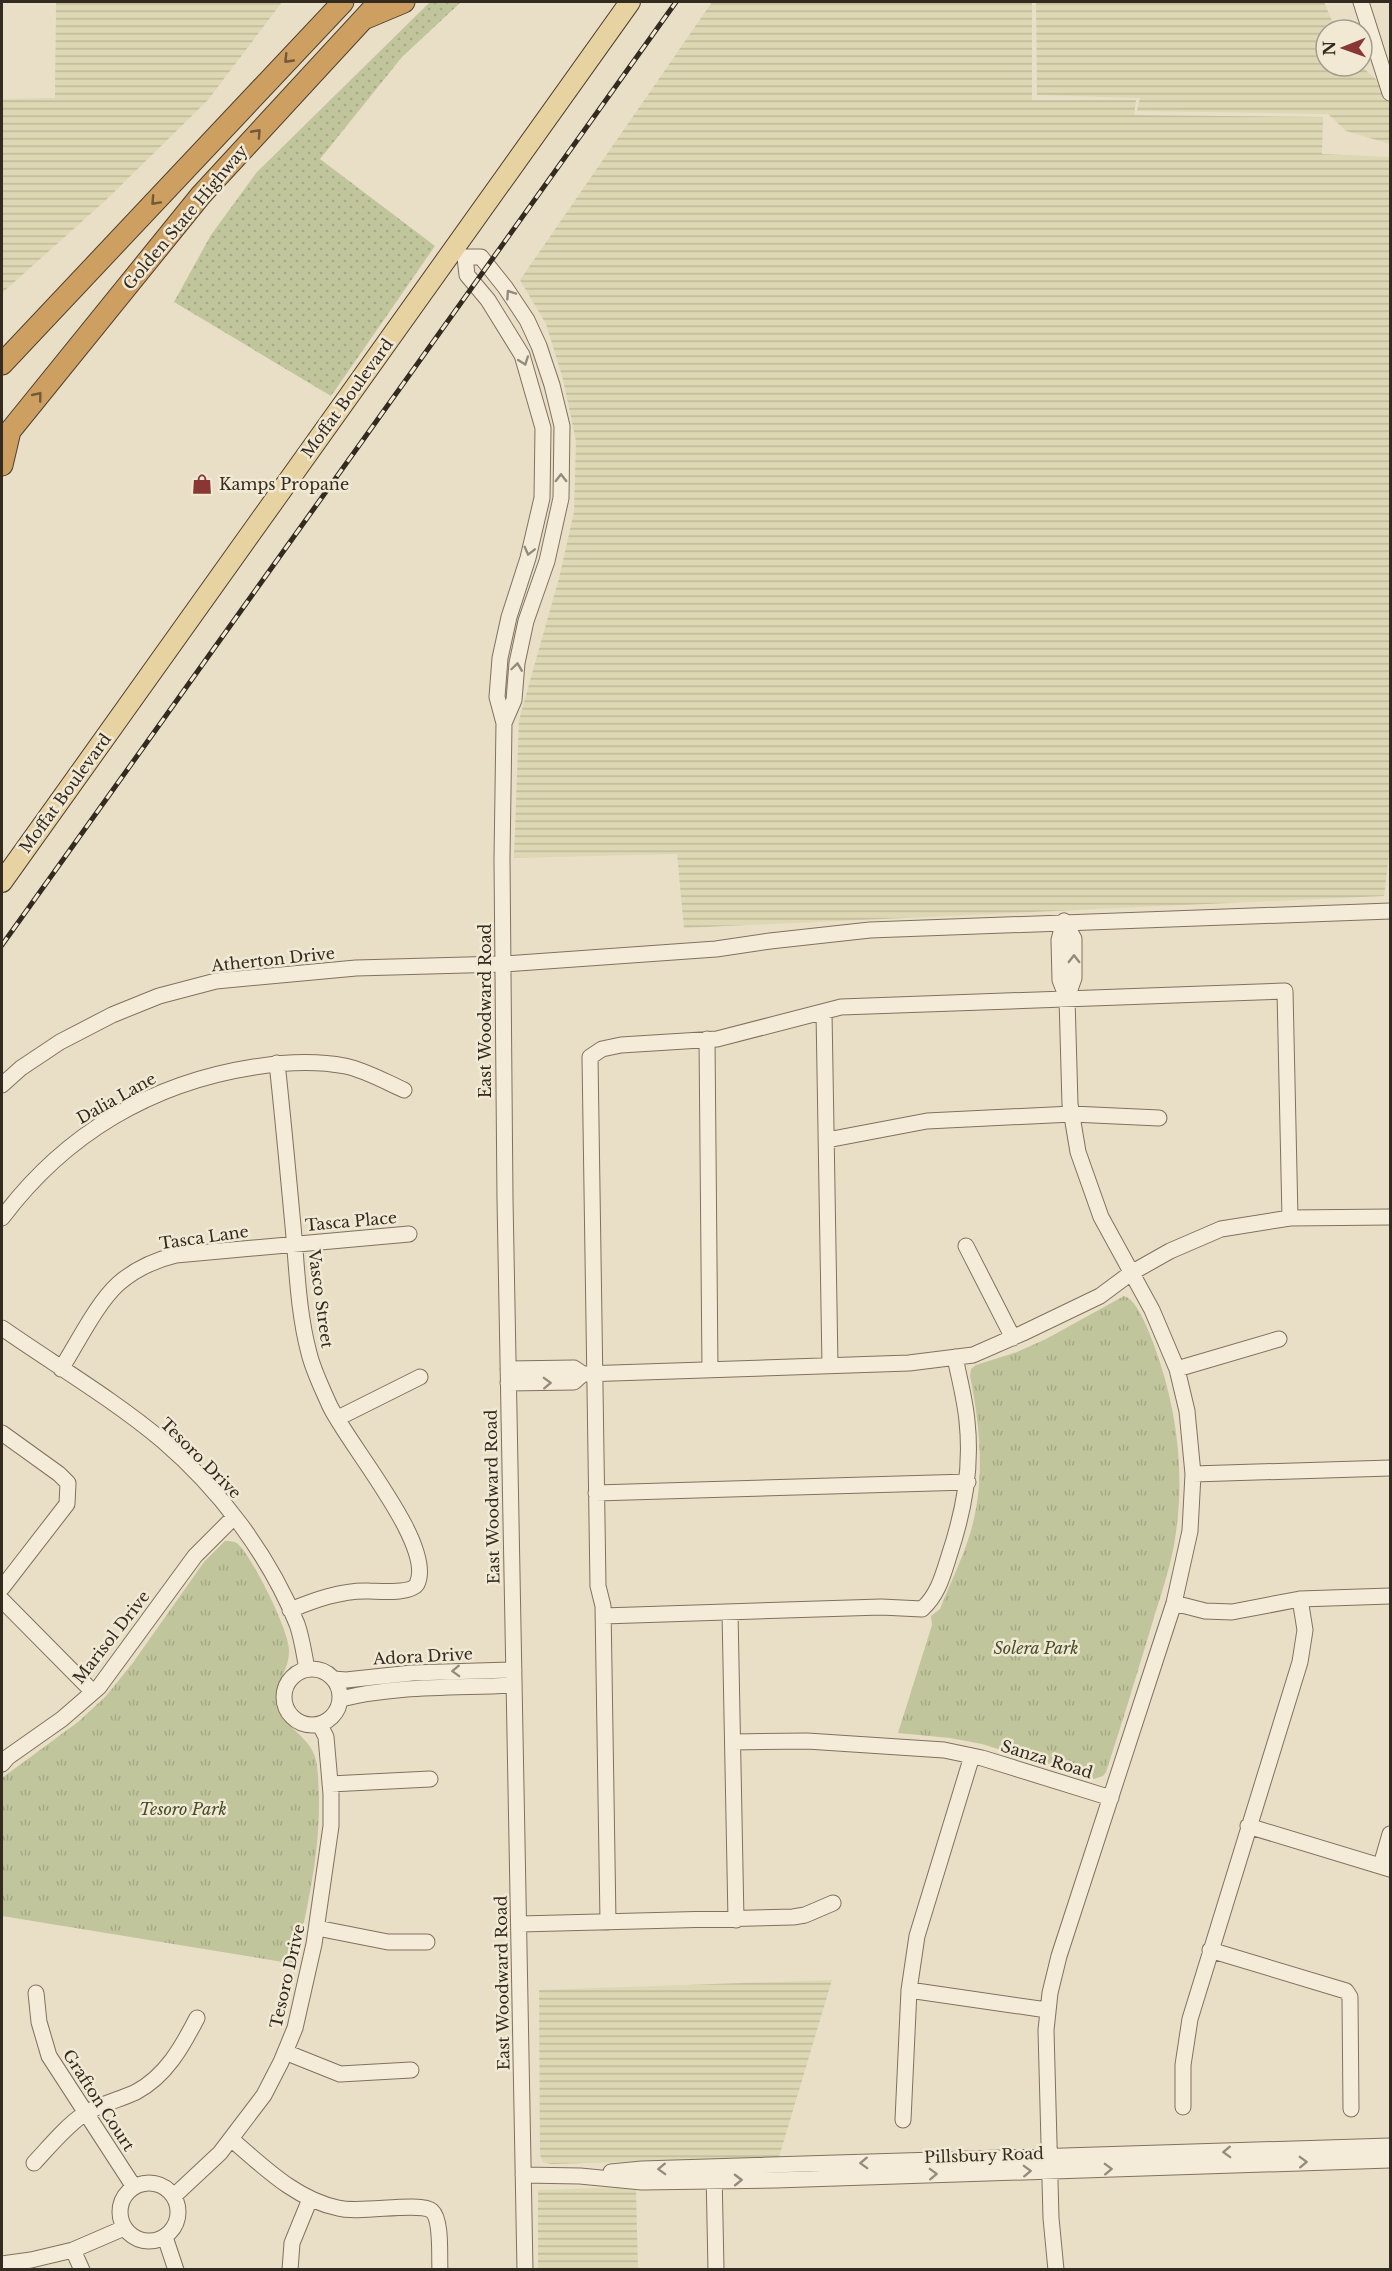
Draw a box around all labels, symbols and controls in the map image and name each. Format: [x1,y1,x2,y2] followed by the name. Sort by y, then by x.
[1314,18,1374,78] north arrow
[1319,41,1339,56] text: N
[285,52,296,63] one-way arrow
[250,129,261,140] one-way arrow
[119,140,252,293] street label: Golden State Highway
[151,194,162,205] one-way arrow
[506,290,517,301] one-way arrow
[297,334,397,462] street label: Moffat Boulevard
[516,355,529,365] one-way arrow
[30,392,41,403] one-way arrow
[190,472,214,496] shop icon: Kamps Propane
[219,474,349,494] place label: Kamps Propane
[555,474,567,483] one-way arrow
[524,545,536,556] one-way arrow
[511,662,523,672] one-way arrow
[15,729,115,857] street label: Moffat Boulevard
[475,923,495,1098] street label: East Woodward Road
[209,943,336,976] street label: Atherton Drive
[1068,954,1080,963] one-way arrow
[73,1068,159,1128] street label: Dalia Lane
[304,1207,398,1235] street label: Tasca Place
[158,1221,250,1253] street label: Tasca Lane
[304,1248,338,1349] street label: Vasco Street
[542,1376,551,1389] one-way arrow
[480,1409,504,1585] street label: East Woodward Road
[156,1413,246,1503] street label: Tesoro Drive
[68,1586,154,1688] street label: Marisol Drive
[993,1638,1079,1658] park label: Solera Park
[372,1643,473,1669] street label: Adora Drive
[451,1665,460,1678] one-way arrow
[999,1736,1096,1783] street label: Sanza Road
[139,1799,227,1819] park label: Tesoro Park
[490,1895,514,2071] street label: East Woodward Road
[265,1922,309,2030] street label: Tesoro Drive
[59,2046,139,2154] street label: Grafton Court
[924,2143,1044,2167] street label: Pillsbury Road
[1223,2146,1232,2159] one-way arrow
[1298,2156,1307,2169] one-way arrow
[860,2157,869,2169] one-way arrow
[658,2162,667,2175] one-way arrow
[1104,2162,1113,2175] one-way arrow
[1022,2165,1031,2178] one-way arrow
[928,2168,937,2181] one-way arrow
[733,2174,742,2186] one-way arrow

